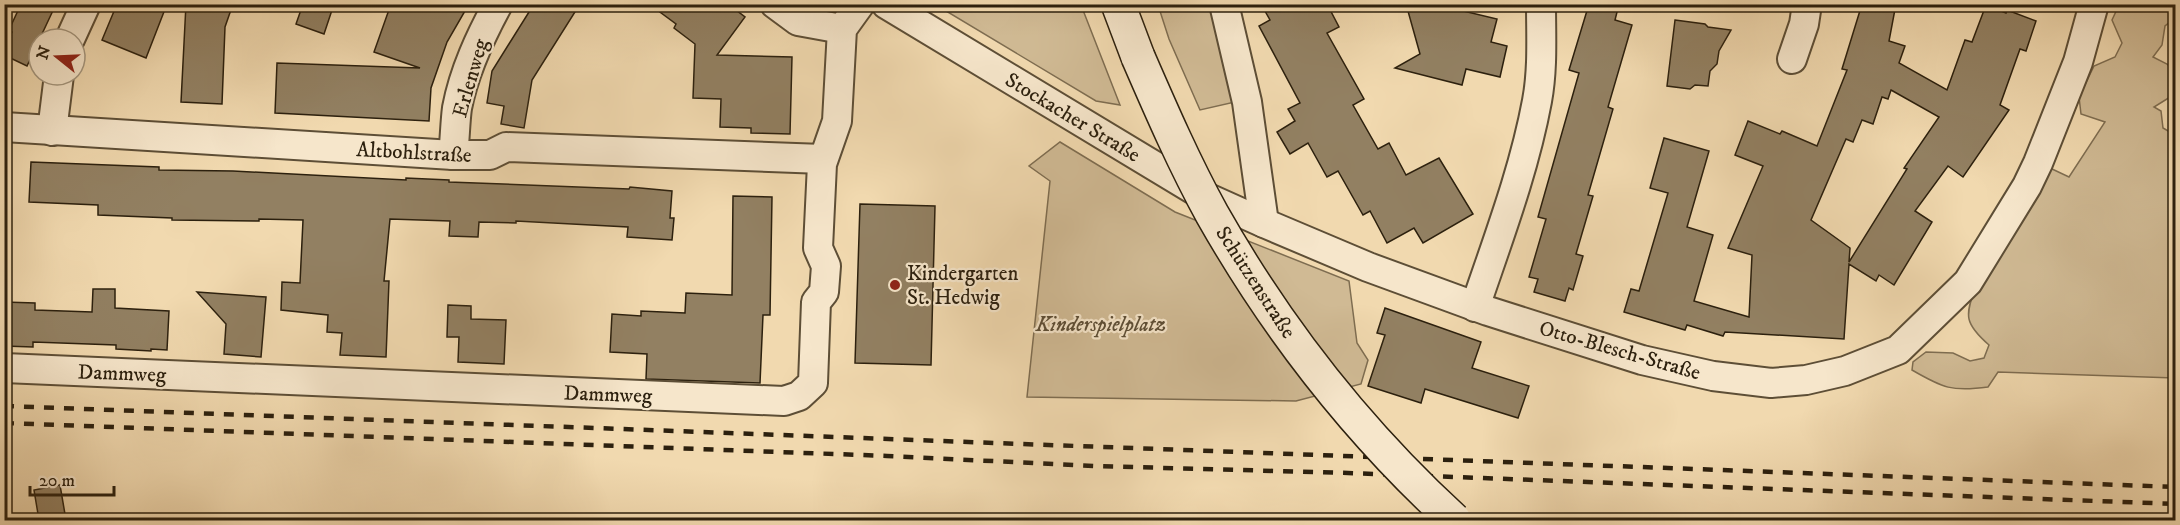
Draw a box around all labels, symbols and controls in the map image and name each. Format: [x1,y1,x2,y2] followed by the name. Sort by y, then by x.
[27,27,87,87] north arrow
[447,35,495,121] street label: Erlenweg
[32,43,55,62] text: N
[1000,67,1145,169] street label: Stockacher Straße
[356,137,473,169] street label: Altbohlstraße
[1209,222,1301,344] street label: Schützenstraße
[907,261,1018,311] place label: Kindergarten St. Hedwig
[888,278,902,292] marker: Kindergarten St. Hedwig
[1035,312,1166,338] park label: Kinderspielplatz
[1536,315,1704,387] street label: Otto-Blesch-Straße
[77,359,167,389] street label: Dammweg
[563,380,653,410] street label: Dammweg
[30,459,114,497] scale bar
[39,470,75,492] text: 20 m

